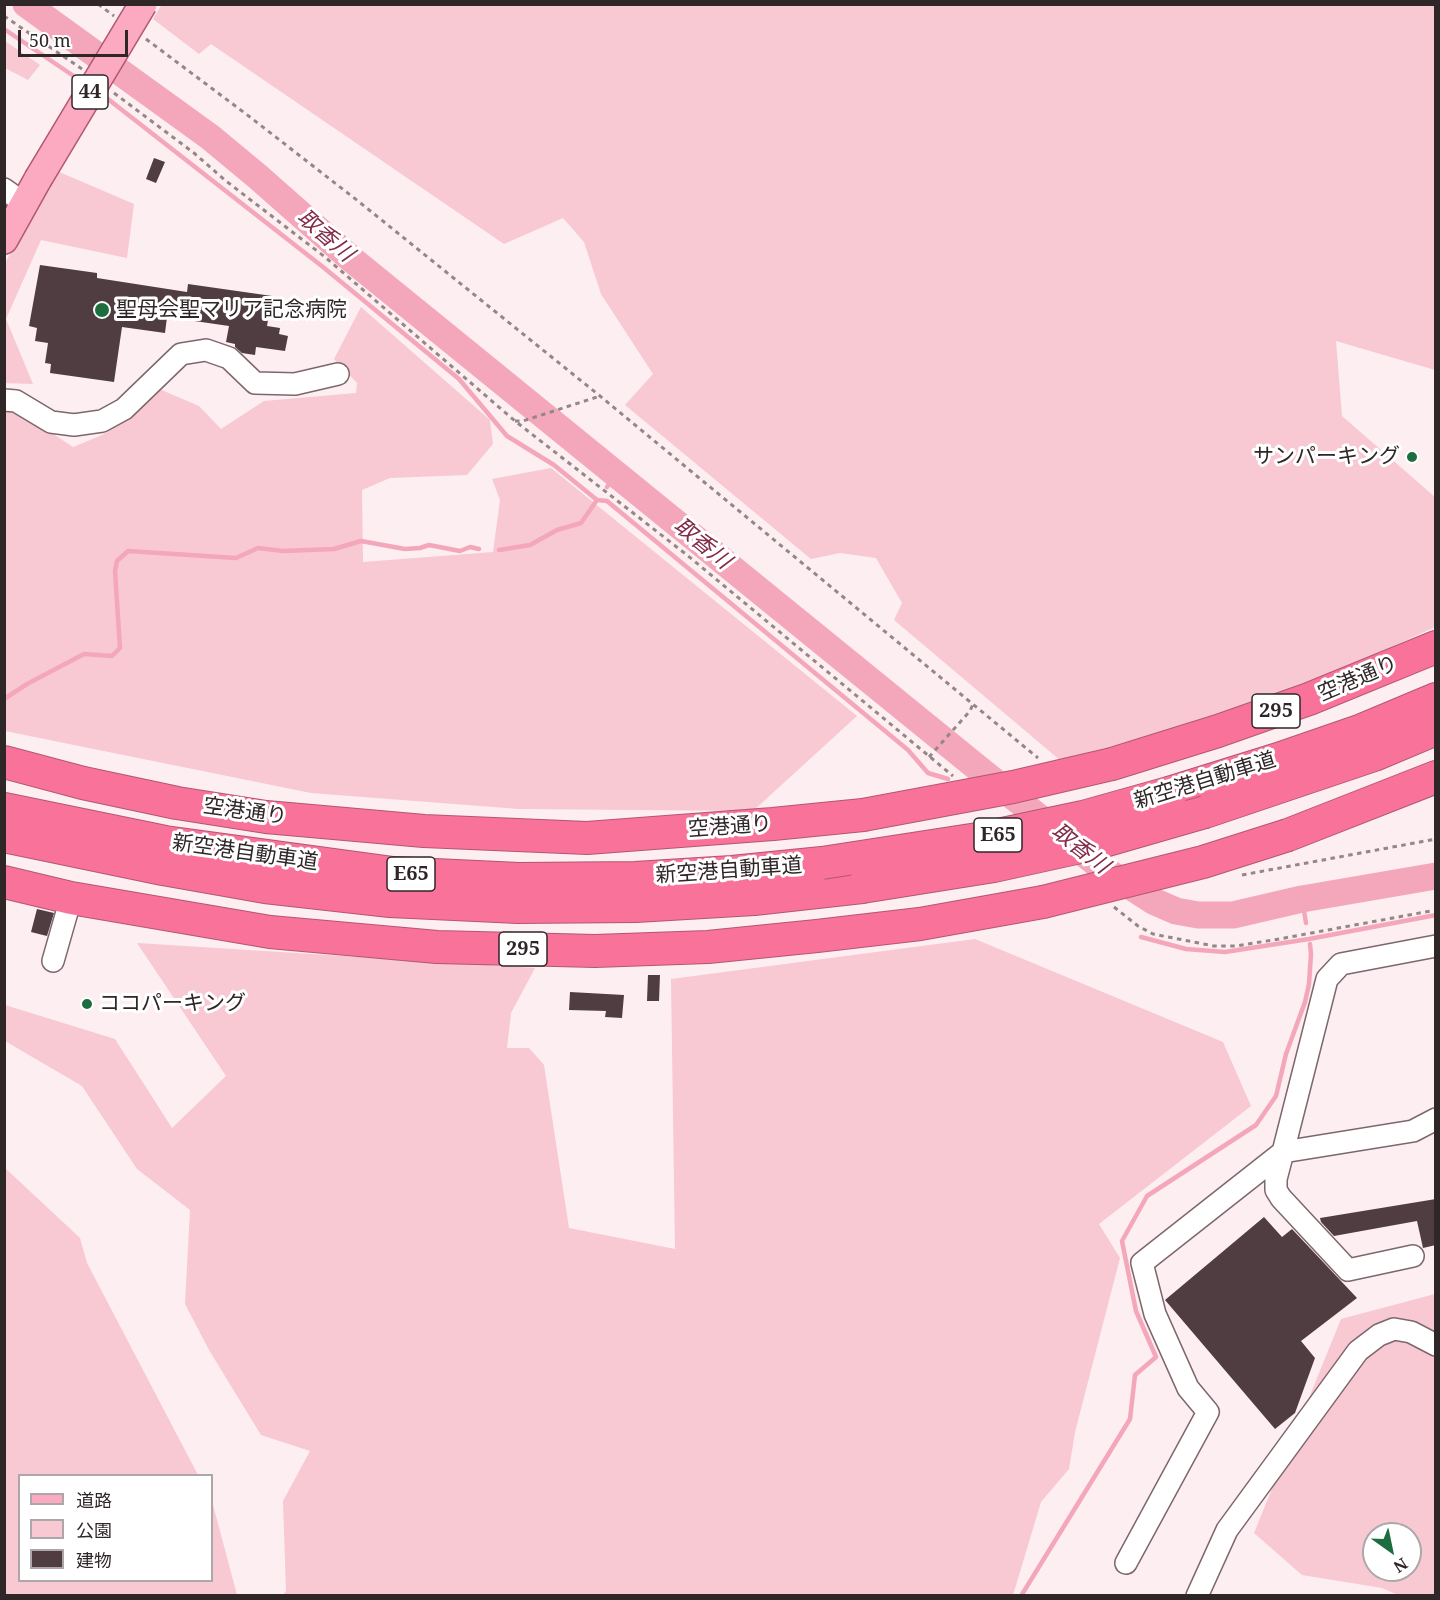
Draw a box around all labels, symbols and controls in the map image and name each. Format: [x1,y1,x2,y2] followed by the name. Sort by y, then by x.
[21,18,130,56] scale bar
[29,28,71,52] text: 50 m
[72,75,108,109] road number: 44
[291,204,359,268] water label: 取香川
[116,297,347,323] place label: 聖母会聖マリア記念病院
[93,301,111,319] marker: 聖母会聖マリア記念病院
[1253,444,1400,470] place label: サンパーキング
[1405,450,1419,464] marker: サンパーキング
[668,513,736,575] water label: 取香川
[1314,651,1402,707] street label: 空港通り
[1252,694,1300,728] road number: 295
[1131,747,1279,815] street label: 新空港自動車道
[202,794,288,830] street label: 空港通り
[687,812,773,842] street label: 空港通り
[974,818,1022,852] road number: E65
[1046,818,1114,880] water label: 取香川
[170,830,320,876] street label: 新空港自動車道
[655,853,803,889] street label: 新空港自動車道
[387,857,435,891] road number: E65
[499,932,547,966] road number: 295
[99,991,246,1017] place label: ココパーキング
[80,997,94,1011] marker: ココパーキング
[18,1474,213,1582] legend
[76,1488,112,1512] text: 道路
[76,1518,112,1542] text: 公園
[1362,1522,1422,1582] north arrow
[76,1548,112,1572] text: 建物
[1389,1553,1412,1578] text: N

